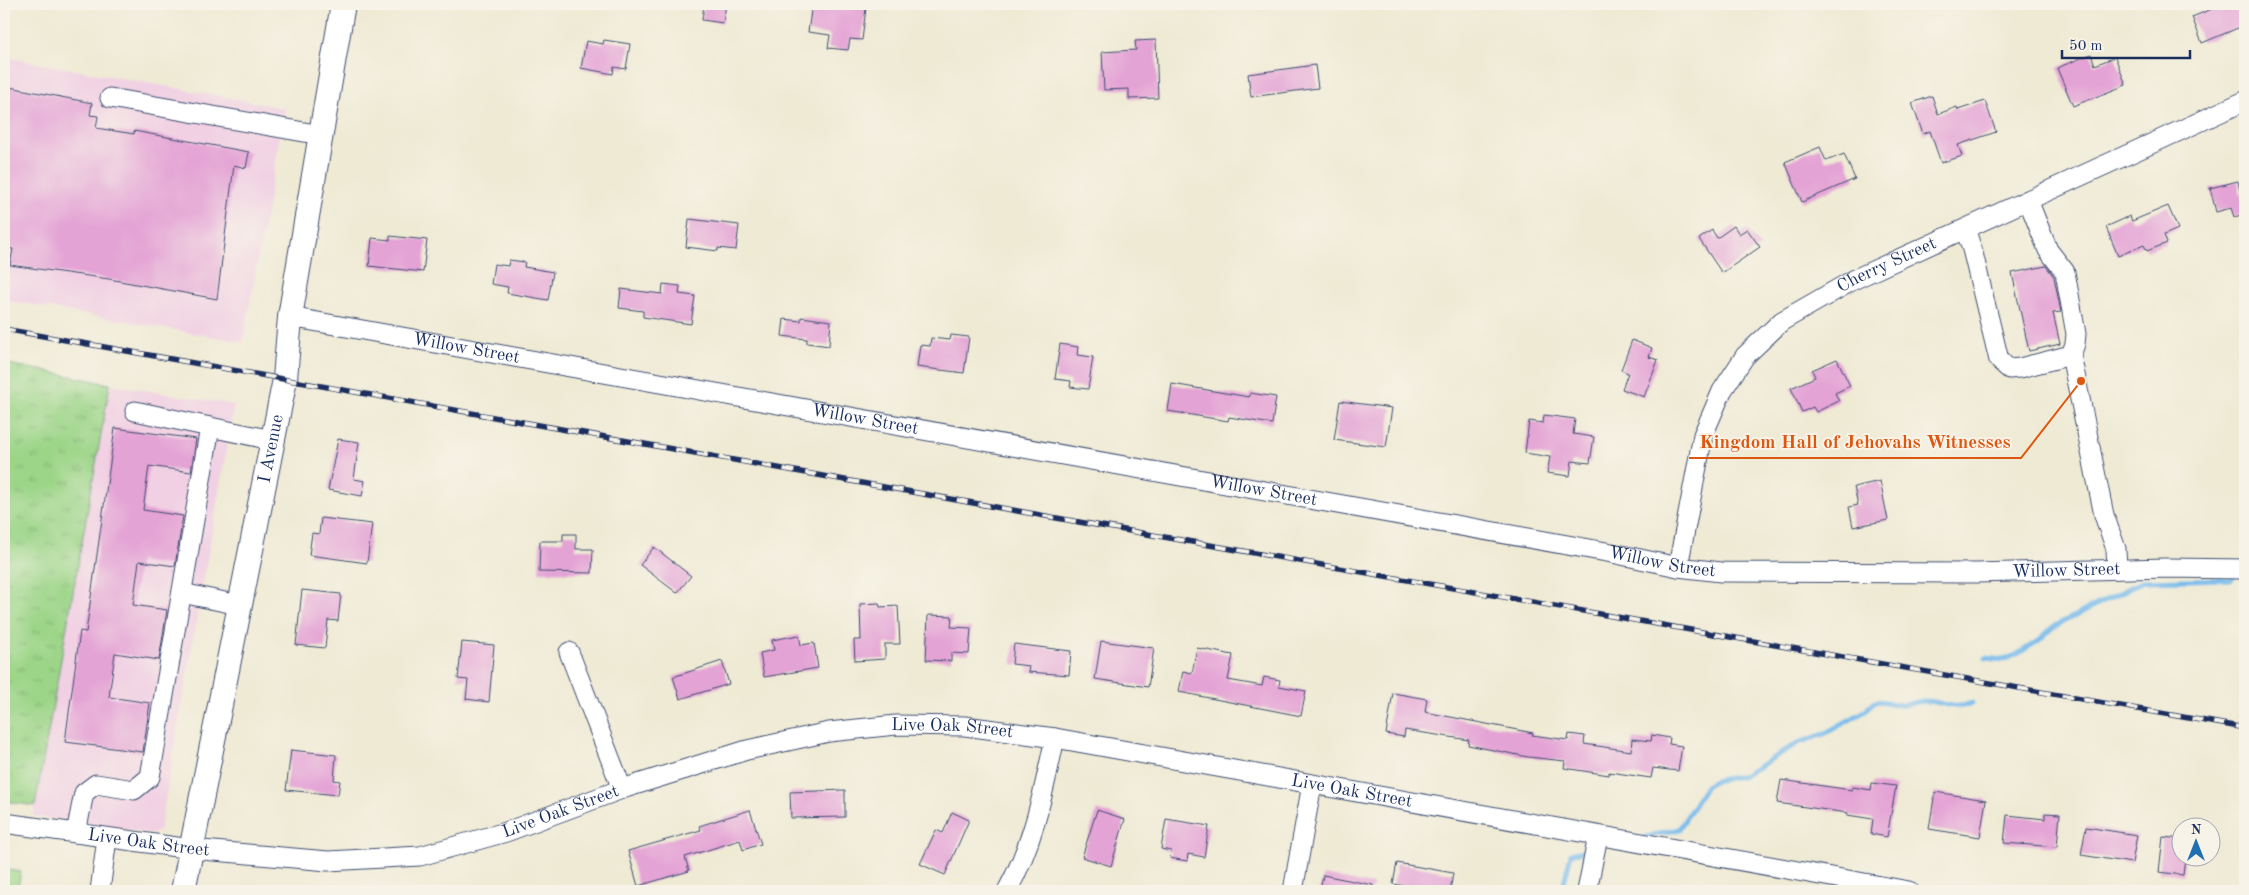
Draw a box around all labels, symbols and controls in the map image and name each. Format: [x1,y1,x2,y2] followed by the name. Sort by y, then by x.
[2062,28,2189,60] scale bar
[2069,39,2103,54] text: 50 m
[1834,234,1939,296] street label: Cherry Street
[411,330,521,367] street label: Willow Street
[810,401,920,438] street label: Willow Street
[256,413,287,484] street label: I Avenue
[1689,424,2021,458] callout: Kingdom Hall of Jehovahs Witnesses
[1699,434,2011,453] text: Kingdom Hall of Jehovahs Witnesses
[1209,472,1319,509] street label: Willow Street
[1607,544,1717,580] street label: Willow Street
[2012,560,2121,581] street label: Willow Street
[891,716,1014,741] street label: Live Oak Street
[1290,771,1414,811] street label: Live Oak Street
[500,782,621,842] street label: Live Oak Street
[2172,818,2222,868] north arrow
[2191,823,2202,837] text: N
[87,826,210,860] street label: Live Oak Street

